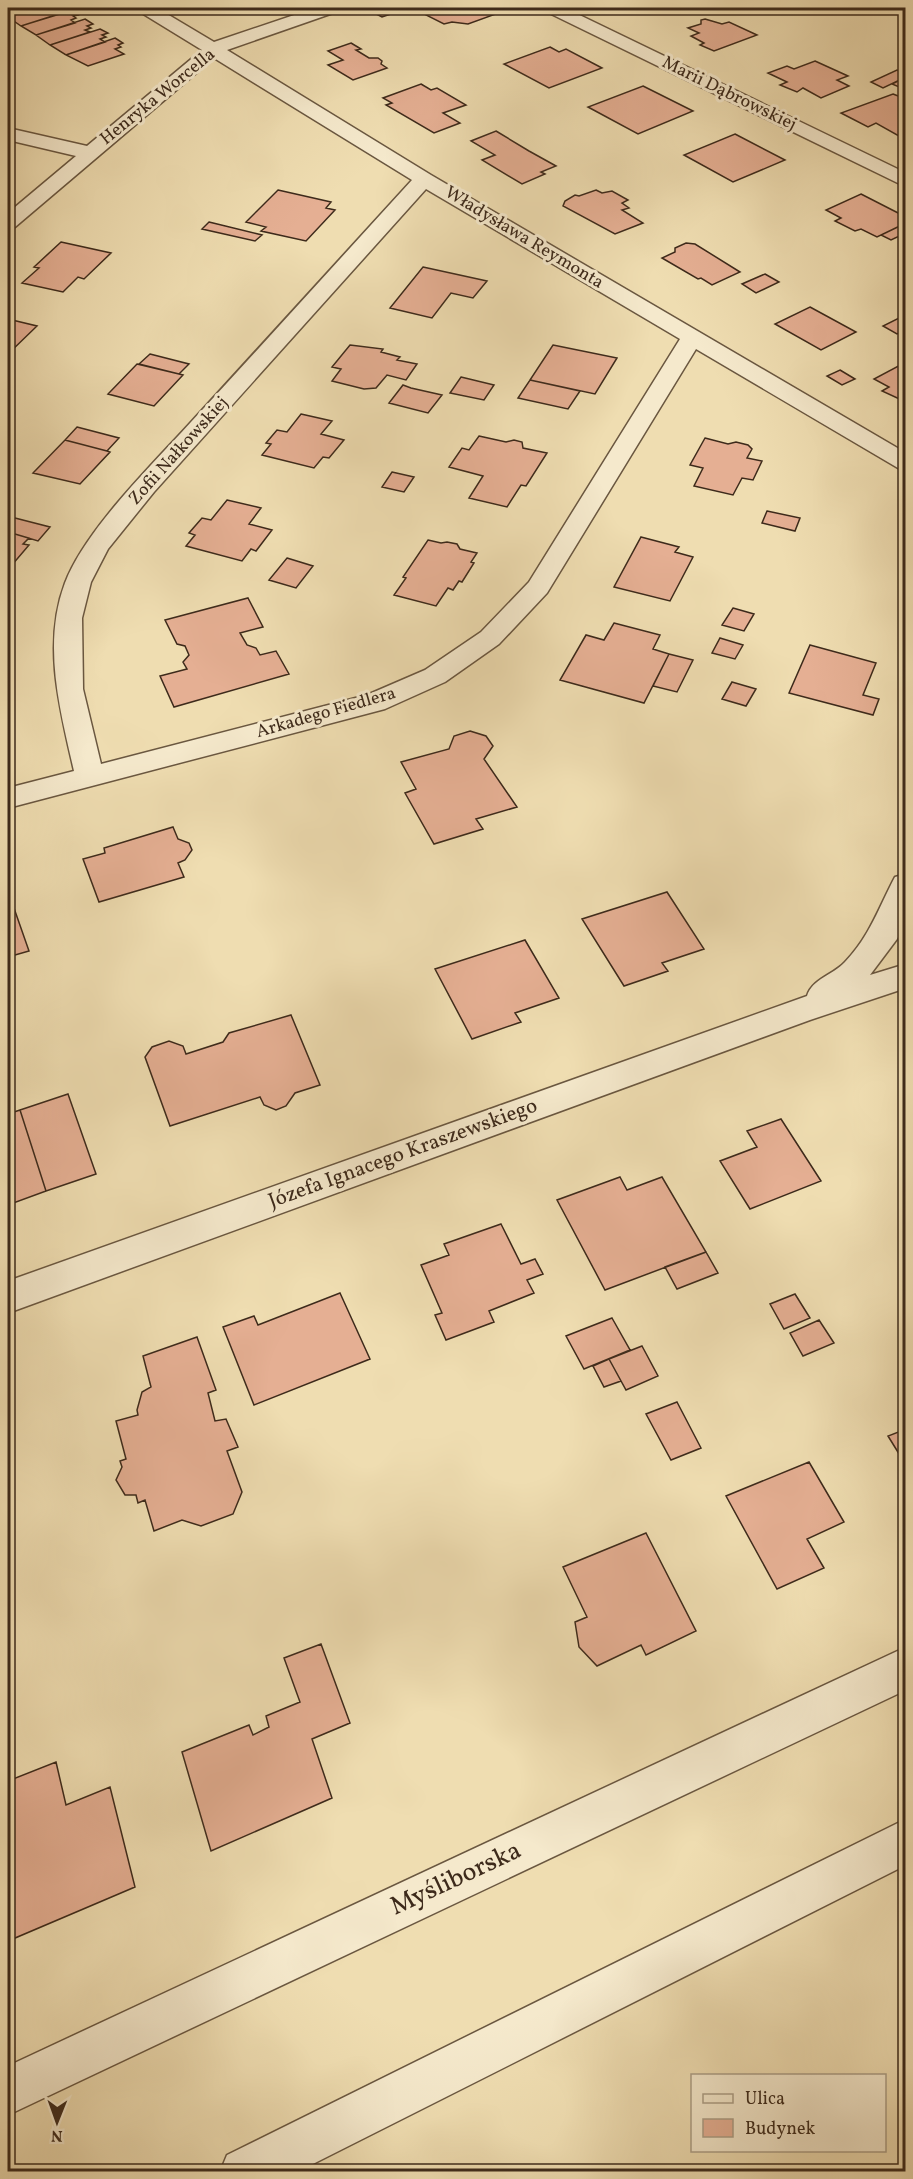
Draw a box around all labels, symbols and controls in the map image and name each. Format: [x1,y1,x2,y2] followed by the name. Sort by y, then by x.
[95,43,221,151] street label: Henryka Worcella
[657,51,801,137] street label: Marii Dąbrowskiej
[440,180,608,296] street label: Władysława Reymonta
[123,391,235,511] street label: Zofii Nałkowskiej
[253,681,399,745] street label: Arkadego Fiedlera
[264,1092,542,1216] street label: Józefa Ignacego Kraszewskiego
[385,1833,527,1925] street label: Myśliborska
[691,2074,886,2152] legend
[745,2087,785,2112] text: Ulica
[27,2092,87,2152] north arrow
[745,2117,816,2142] text: Budynek
[50,2124,63,2146] text: N

